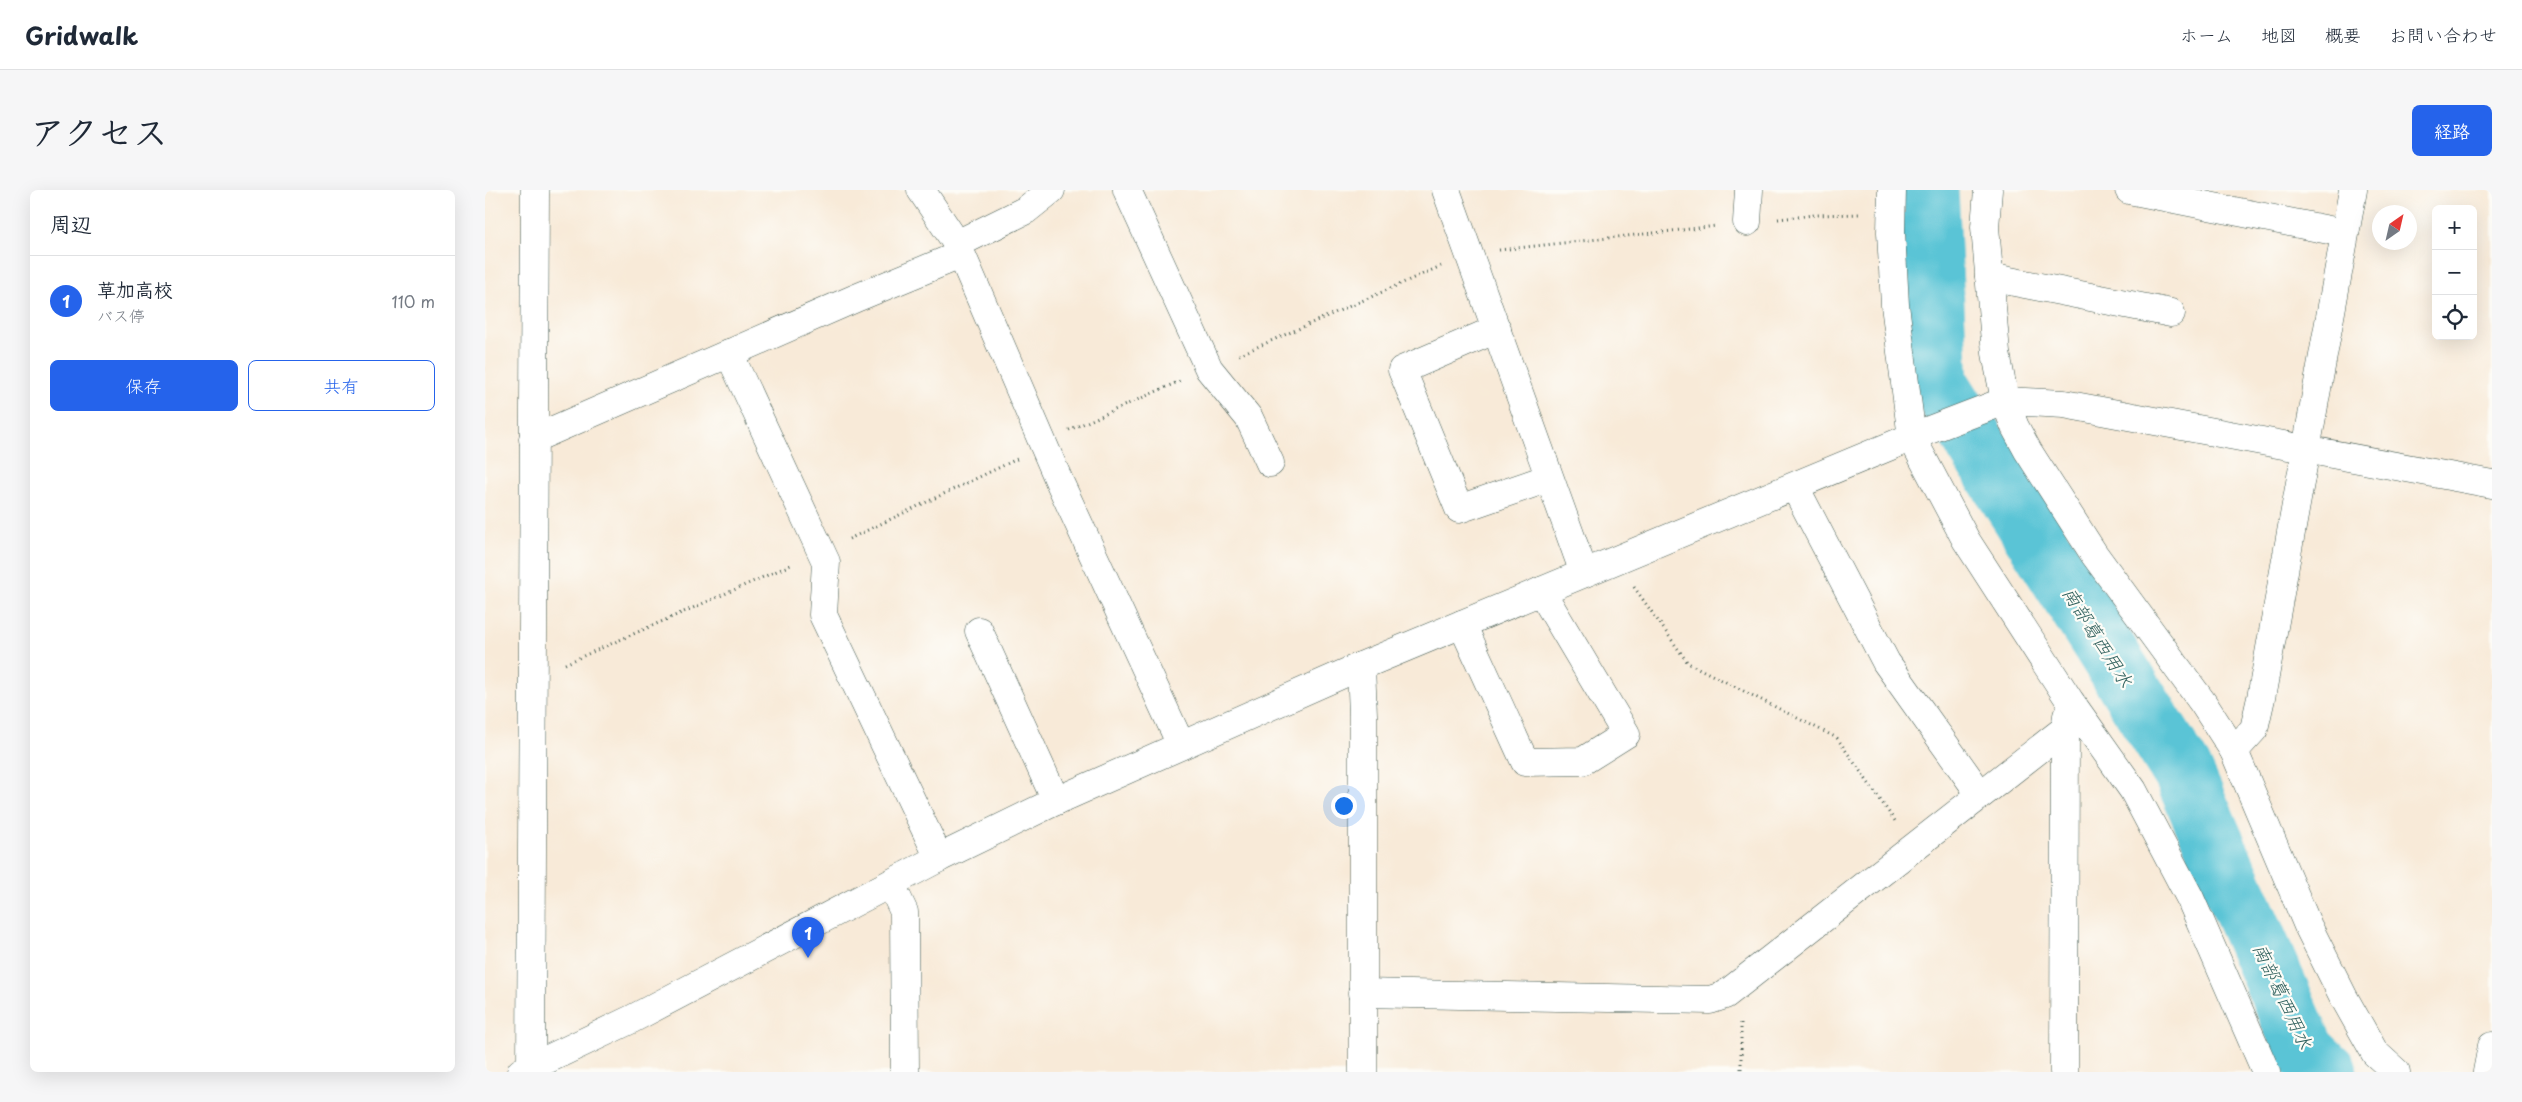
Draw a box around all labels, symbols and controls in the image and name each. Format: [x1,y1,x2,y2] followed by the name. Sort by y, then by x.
[25,17,138,53] text: Gridwalk
[2180,21,2233,48] text: ホーム
[2261,21,2297,48] text: 地図
[2325,21,2361,48] text: 概要
[2389,21,2497,48] text: お問い合わせ
[30,104,168,157] text: アクセス
[2412,105,2492,156] button: 経路
[2372,205,2417,250] north arrow
[2432,205,2477,340] map controls
[2432,205,2477,250] button: +
[50,207,92,239] text: 周辺
[2432,250,2477,295] button: −
[97,275,173,303] text: 草加高校
[62,289,70,313] text: 1
[392,289,435,313] text: 110 m
[2432,295,2477,340] button: locate
[97,303,145,327] text: バス停
[50,360,238,411] button: 保存
[248,360,435,411] button: 共有
[2057,581,2141,692] water label: 南部葛西用水
[1331,793,1357,819] your location
[792,917,824,958] pin: 1
[2247,938,2321,1053] water label: 南部葛西用水

